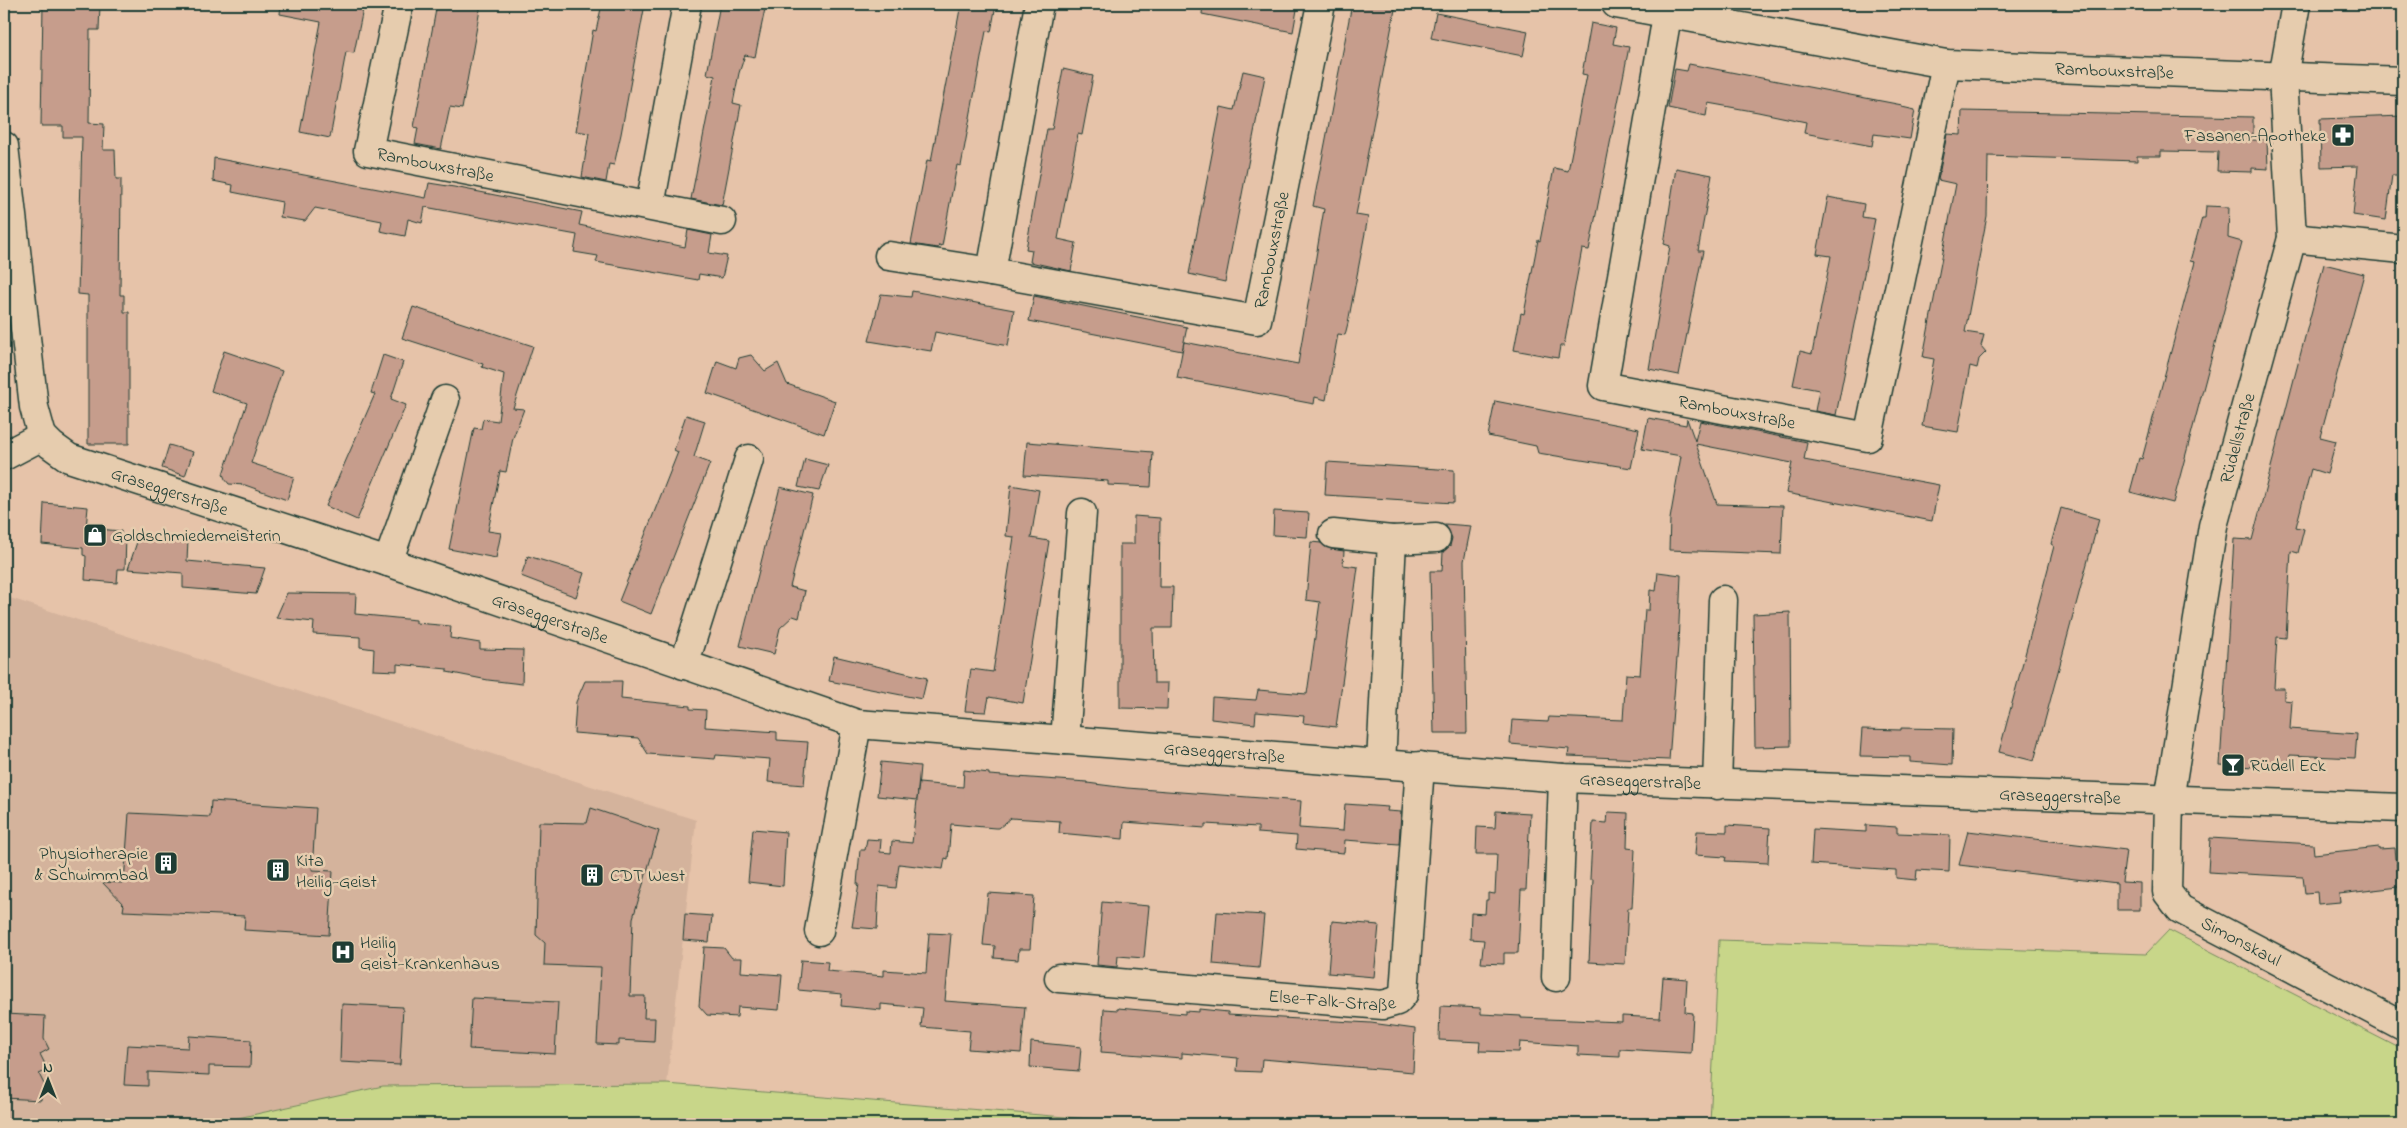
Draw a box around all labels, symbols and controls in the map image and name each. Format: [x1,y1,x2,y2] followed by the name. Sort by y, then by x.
[2054,57,2175,88] street label: Rambouxstraße
[2330,122,2356,148] pharmacy icon: Fasanen-Apotheke
[2183,124,2327,150] place label: Fasanen-Apotheke
[374,142,497,191] street label: Rambouxstraße
[1249,189,1298,311] street label: Rambouxstraße
[1676,390,1798,438] street label: Rambouxstraße
[2214,390,2264,487] street label: Rüdellstraße
[107,462,232,524] street label: Graseggerstraße
[82,522,108,548] shop icon: Goldschmiedemeisterin
[112,524,281,550] place label: Goldschmiedemeisterin
[488,588,612,652] street label: Graseggerstraße
[1162,736,1287,772] street label: Graseggerstraße
[2220,752,2246,778] bar icon: Rüdell Eck
[2250,754,2326,780] place label: Rüdell Eck
[1579,768,1702,798] street label: Graseggerstraße
[1999,783,2122,813] street label: Graseggerstraße
[35,842,149,889] place label: Physiotherapie & Schwimmbad
[296,849,377,897] place label: Kita Heilig-Geist
[153,850,179,876] building icon: Physiotherapie & Schwimmbad
[265,857,291,883] building icon: Kita Heilig-Geist
[579,862,605,888] building icon: CDT West
[610,864,685,890] place label: CDT West
[2196,911,2285,975] street label: Simonskaul
[360,931,500,978] place label: Heilig Geist-Krankenhaus
[330,939,356,965] hospital icon: Heilig Geist-Krankenhaus
[1267,984,1400,1020] street label: Else-Falk-Straße
[22,1056,72,1106] north arrow
[43,1058,53,1079] text: N

